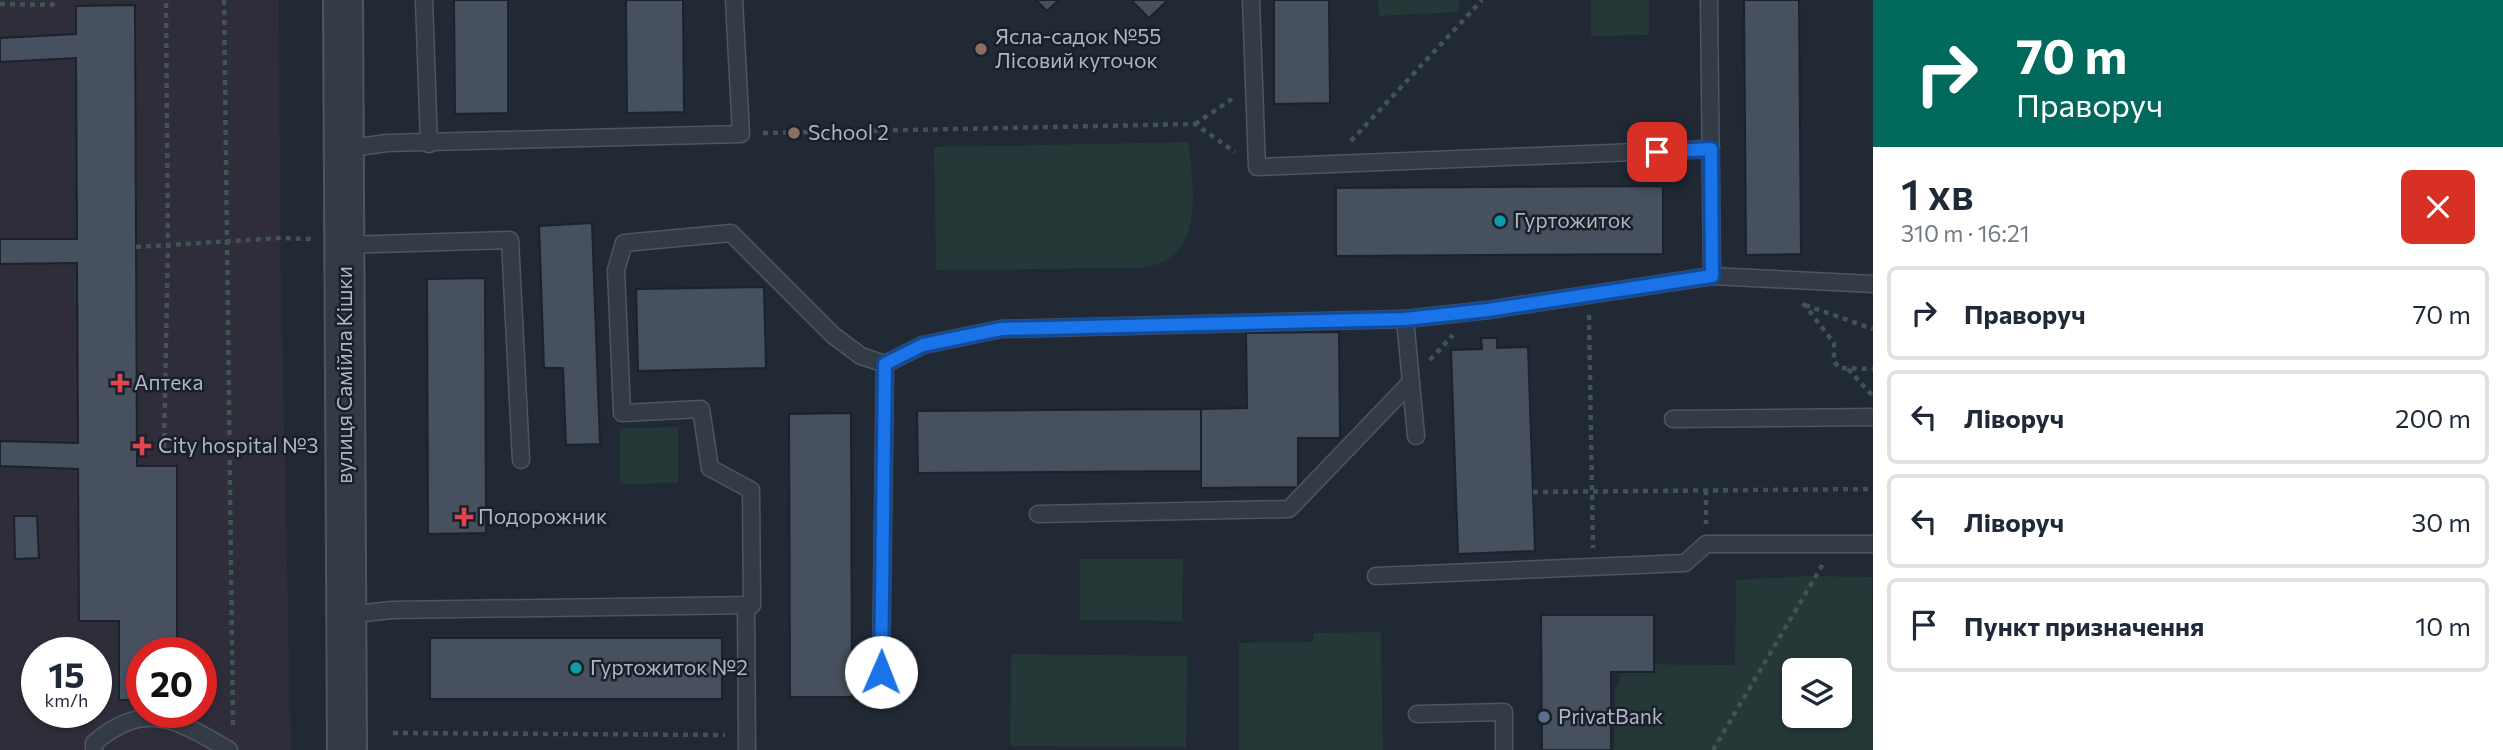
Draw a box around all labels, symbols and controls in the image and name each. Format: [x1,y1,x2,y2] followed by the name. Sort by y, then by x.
[995,23,1161,72] place label: Ясла-садок №55 Лісовий куточок
[2016,24,2127,84] text: 70 m
[1901,28,1992,119] icon: right
[973,41,989,57] marker: Ясла-садок №55 Лісовий куточок
[2016,84,2163,124] text: Праворуч
[808,119,889,144] place label: School 2
[1627,122,1687,182] pin
[786,125,802,141] marker: School 2
[1638,133,1676,171] icon: arrive
[1901,167,1974,219] text: 1 хв
[2401,170,2475,244] button: close
[1514,207,1632,232] place label: Гуртожиток
[1492,213,1508,229] marker: Гуртожиток
[1901,219,2029,247] text: 310 m · 16:21
[331,266,356,484] street label: вулиця Самійла Кішки
[1905,294,1943,332] icon: right
[1964,298,2086,329] text: Праворуч
[2413,298,2471,329] text: 70 m
[134,369,203,394] place label: Аптека
[112,375,128,391] marker: Аптека
[1905,398,1943,436] icon: left
[1964,402,2064,433] text: Ліворуч
[2395,402,2471,433] text: 200 m
[158,432,319,457] place label: City hospital №3
[132,436,152,456] marker: City hospital №3
[1905,502,1943,540] icon: left
[478,503,607,528] place label: Подорожник
[1964,506,2064,537] text: Ліворуч
[2412,506,2471,537] text: 30 m
[456,509,472,525] marker: Подорожник
[1905,606,1943,644] icon: arrive
[1964,610,2204,641] text: Пункт призначення
[2415,610,2471,641] text: 10 m
[844,635,918,709] position arrow
[126,637,217,728] speed limit sign: 20
[48,652,85,695] text: 15
[590,654,748,679] place label: Гуртожиток №2
[1782,658,1852,728] map controls
[1782,658,1852,728] button: layers
[568,660,584,676] marker: Гуртожиток №2
[45,689,88,711] text: km/h
[1558,703,1663,728] place label: PrivatBank
[1536,709,1552,725] marker: PrivatBank

